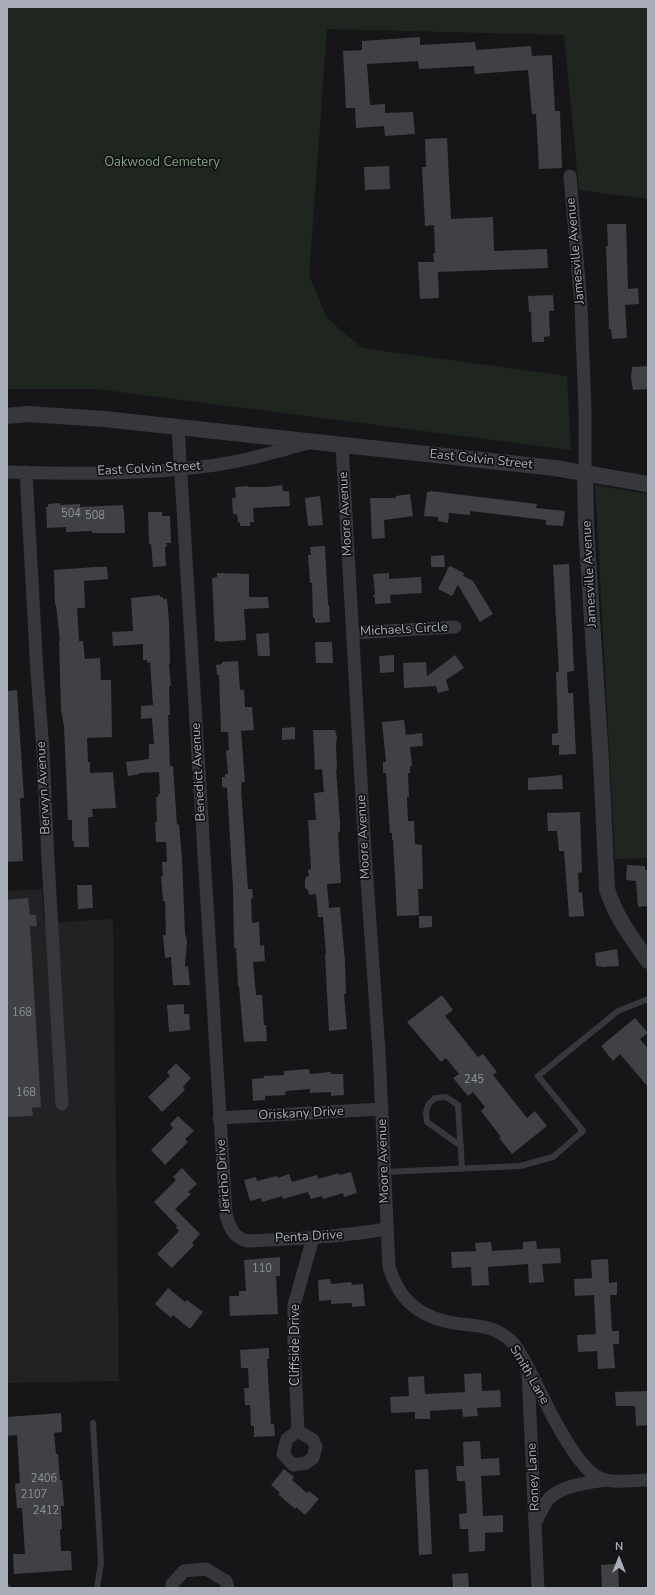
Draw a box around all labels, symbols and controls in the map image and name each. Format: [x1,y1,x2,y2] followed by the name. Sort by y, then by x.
[104,155,220,171] park label: Oakwood Cemetery
[564,197,588,305] street label: Jamesville Avenue
[429,447,533,473] street label: East Colvin Street
[97,459,201,479] street label: East Colvin Street
[336,471,356,557] street label: Moore Avenue
[61,507,81,521] house number: 504
[85,509,105,523] house number: 508
[579,520,601,628] street label: Jamesville Avenue
[360,620,448,640] street label: Michaels Circle
[189,722,209,822] street label: Benedict Avenue
[34,741,54,835] street label: Berwyn Avenue
[354,794,374,880] street label: Moore Avenue
[12,1006,32,1020] house number: 168
[464,1073,484,1087] house number: 245
[16,1086,36,1100] house number: 168
[258,1104,344,1124] street label: Oriskany Drive
[375,1118,393,1204] street label: Moore Avenue
[214,1139,234,1213] street label: Jericho Drive
[275,1227,343,1247] street label: Penta Drive
[252,1262,272,1276] house number: 110
[288,1304,304,1386] street label: Cliffside Drive
[506,1343,552,1407] street label: Smith Lane
[524,1443,544,1511] street label: Roney Lane
[31,1472,57,1486] house number: 2406
[21,1488,47,1502] house number: 2107
[33,1504,59,1518] house number: 2412
[599,1539,639,1579] north arrow
[615,1539,623,1554] text: N

